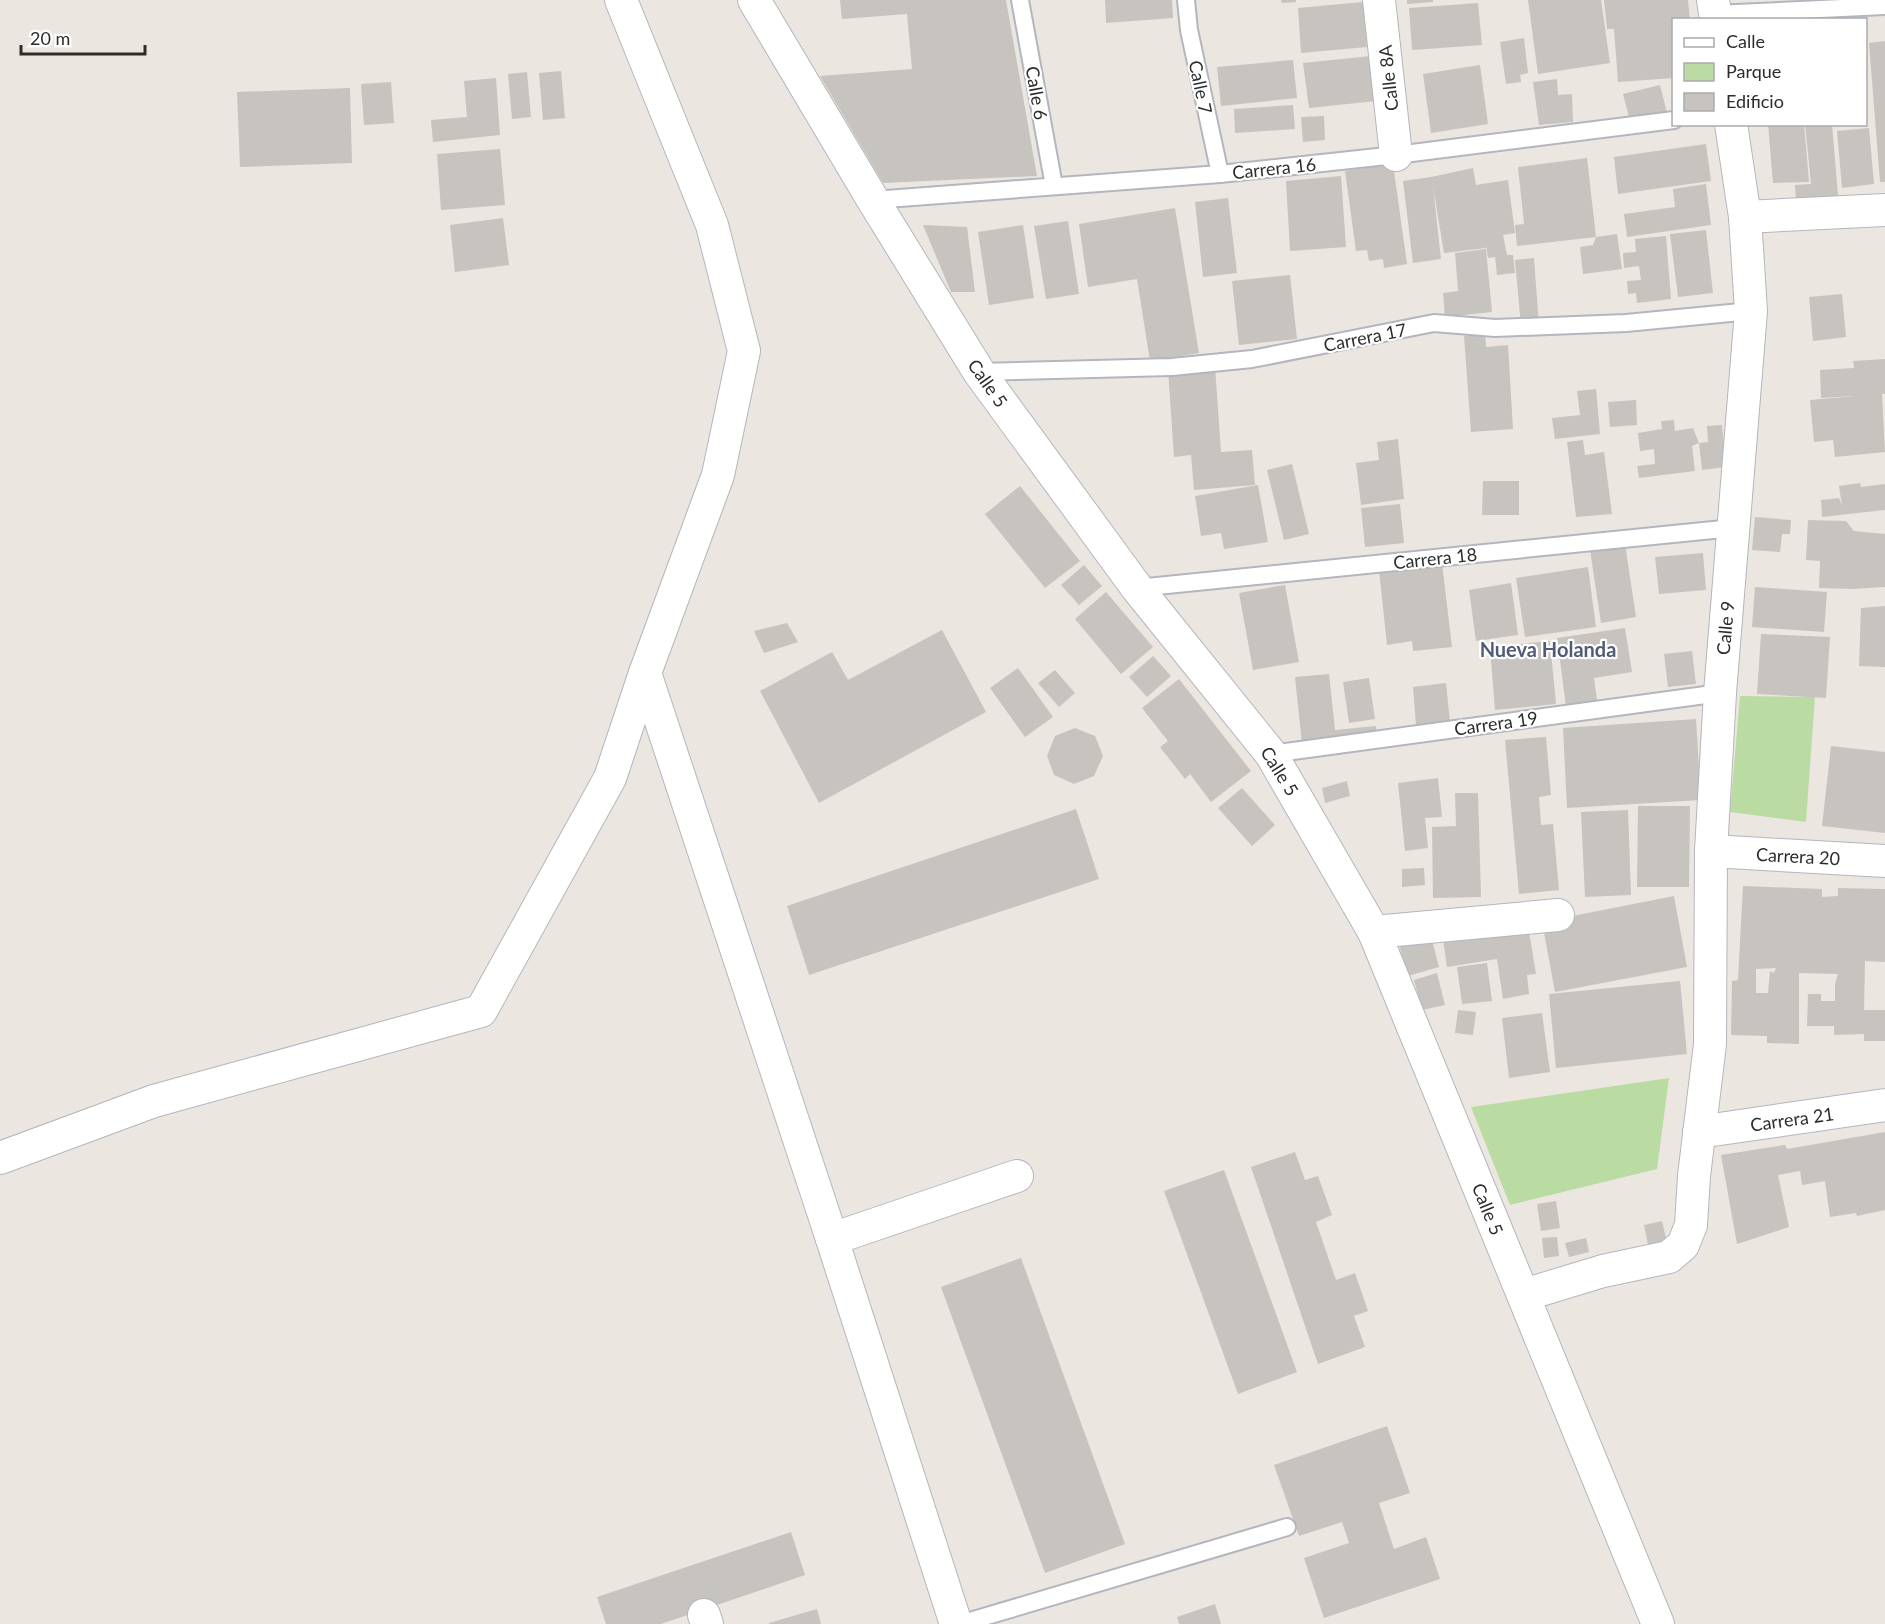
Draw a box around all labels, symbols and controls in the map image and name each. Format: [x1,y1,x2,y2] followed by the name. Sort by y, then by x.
[21,18,146,56] scale bar
[1672,18,1867,126] legend
[30,27,70,49] text: 20 m
[1726,30,1765,52] text: Calle
[1374,43,1402,112] street label: Calle 8A
[1185,58,1217,116] street label: Calle 7
[1726,60,1781,82] text: Parque
[1021,64,1053,122] street label: Calle 6
[1726,90,1784,112] text: Edificio
[1231,153,1317,183] street label: Carrera 16
[1322,318,1408,356] street label: Carrera 17
[963,355,1013,411] street label: Calle 5
[1392,543,1478,573] street label: Carrera 18
[1712,600,1738,656] street label: Calle 9
[1480,637,1616,661] district label: Nueva Holanda
[1453,706,1539,740] street label: Carrera 19
[1256,742,1304,800] street label: Calle 5
[1755,843,1841,869] street label: Carrera 20
[1749,1102,1835,1136] street label: Carrera 21
[1468,1180,1508,1238] street label: Calle 5

